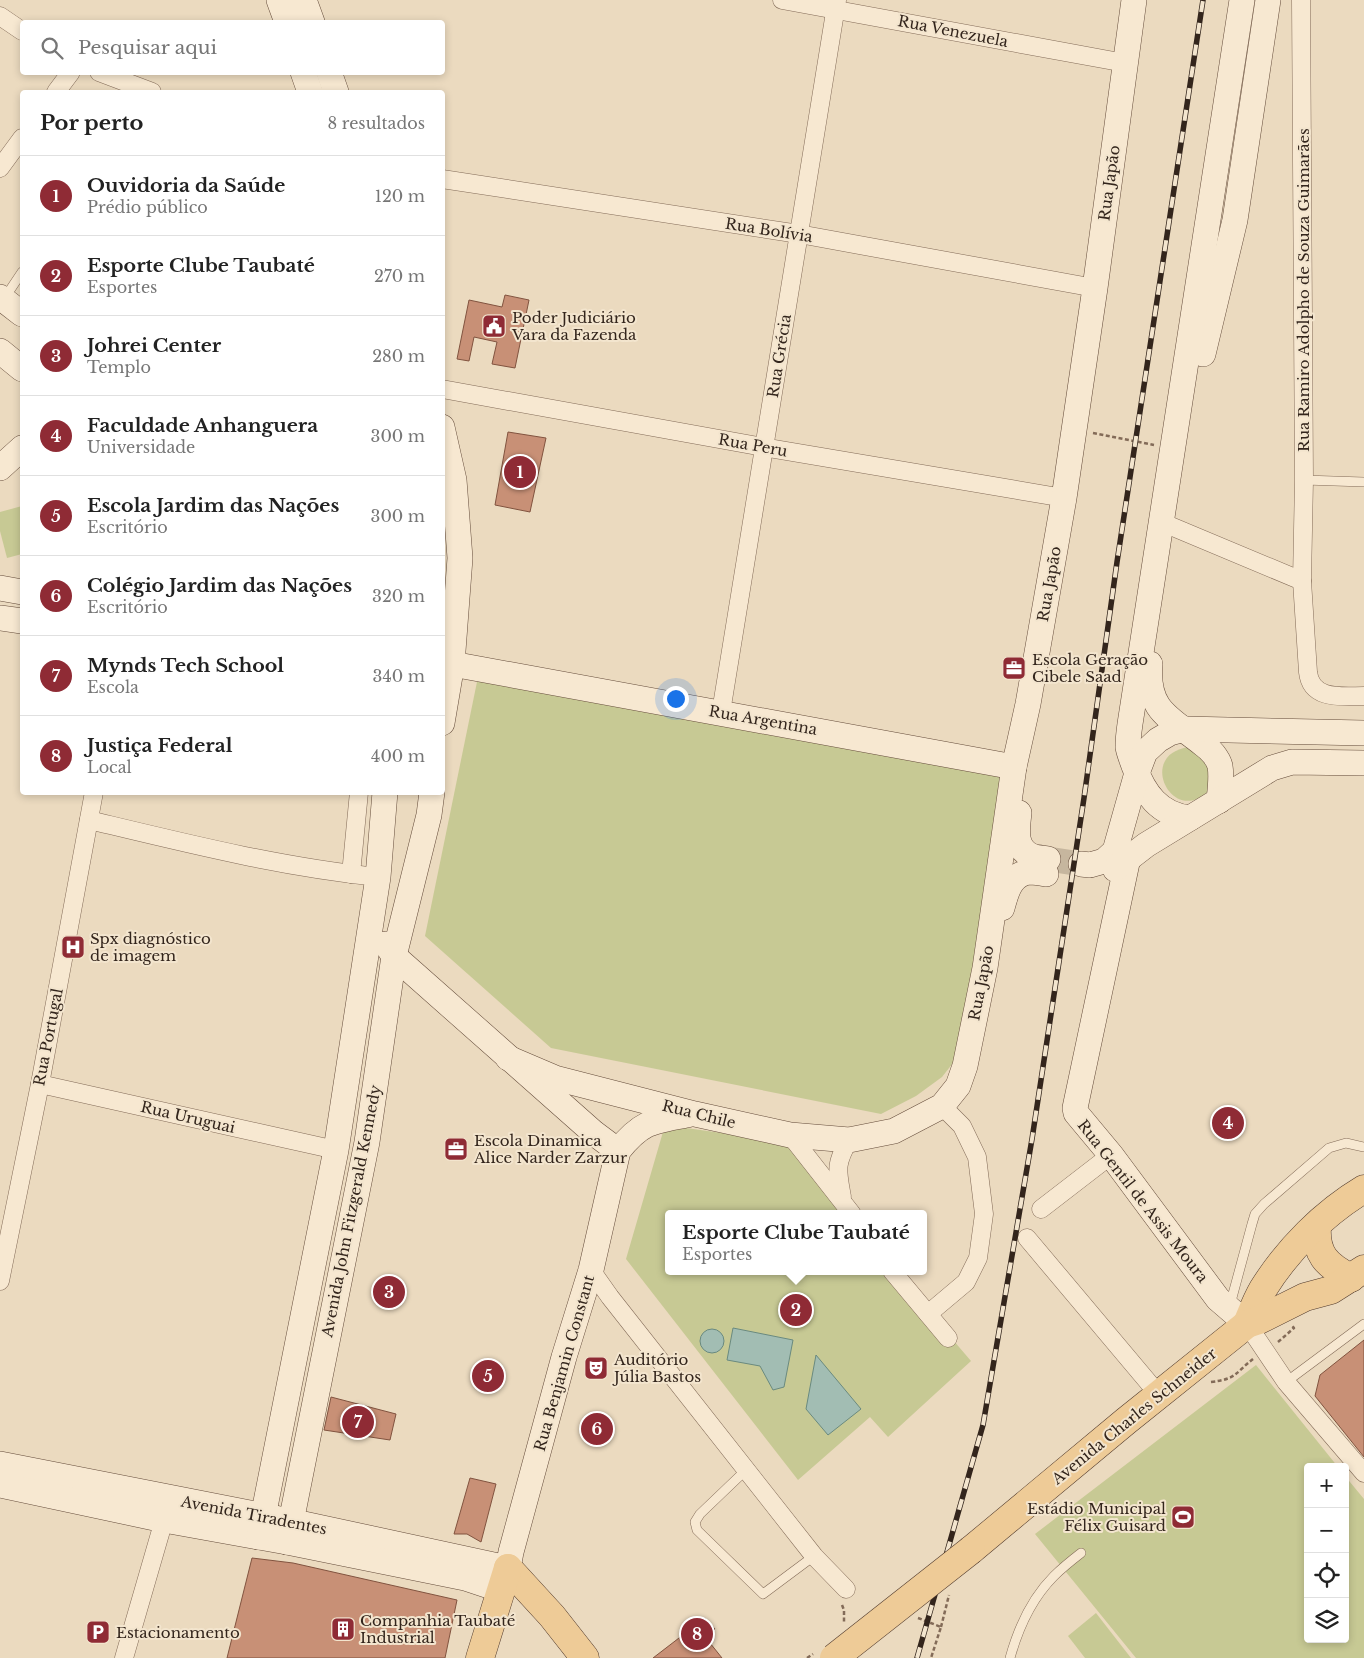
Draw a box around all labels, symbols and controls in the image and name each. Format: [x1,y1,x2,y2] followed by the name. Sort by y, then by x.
[896,11,1010,51] street label: Rua Venezuela
[20,20,445,75] search box
[38,34,66,62] icon: search
[78,36,217,59] text: Pesquisar aqui
[40,110,143,136] text: Por perto
[327,113,425,133] text: 8 resultados
[1294,128,1313,452] street label: Rua Ramiro Adolpho de Souza Guimarães
[1094,144,1124,222] street label: Rua Japão
[87,174,285,197] text: Ouvidoria da Saúde
[53,186,59,206] text: 1
[375,186,425,206] text: 120 m
[87,197,208,217] text: Prédio público
[724,214,815,246] street label: Rua Bolívia
[87,254,315,277] text: Esporte Clube Taubaté
[51,266,61,286] text: 2
[374,266,425,286] text: 270 m
[87,277,157,297] text: Esportes
[511,308,637,344] place label: Poder Judiciário Vara da Fazenda
[763,312,795,399] street label: Rua Grécia
[481,313,507,339] public building icon: Poder Judiciário Vara da Fazenda
[87,334,221,357] text: Johrei Center
[51,346,61,366] text: 3
[372,346,425,366] text: 280 m
[87,357,151,377] text: Templo
[87,414,318,437] text: Faculdade Anhanguera
[51,426,61,446] text: 4
[371,426,425,446] text: 300 m
[717,430,789,460] street label: Rua Peru
[87,437,195,457] text: Universidade
[504,453,536,491] pin: 1
[87,494,339,517] text: Escola Jardim das Nações
[51,506,61,526] text: 5
[371,506,425,526] text: 300 m
[87,517,168,537] text: Escritório
[1033,545,1065,623] street label: Rua Japão
[87,574,352,597] text: Colégio Jardim das Nações
[51,586,61,606] text: 6
[372,586,425,606] text: 320 m
[87,597,168,617] text: Escritório
[1032,650,1148,686] place label: Escola Geração Cibele Saad
[87,654,284,677] text: Mynds Tech School
[1001,655,1027,681] office icon: Escola Geração Cibele Saad
[52,666,60,686] text: 7
[373,666,425,686] text: 340 m
[87,677,139,697] text: Escola
[663,686,689,712] your location
[707,701,819,739] street label: Rua Argentina
[87,734,232,757] text: Justiça Federal
[51,746,61,766] text: 8
[371,746,425,766] text: 400 m
[87,757,132,777] text: Local
[90,929,211,965] place label: Spx diagnóstico de imagem
[60,934,86,960] hospital icon: Spx diagnóstico de imagem
[964,944,998,1022] street label: Rua Japão
[29,986,67,1087] street label: Rua Portugal
[317,1083,385,1340] street label: Avenida John Fitzgerald Kennedy
[660,1096,738,1132] street label: Rua Chile
[139,1097,237,1137] street label: Rua Uruguai
[1212,1104,1244,1142] pin: 4
[1074,1116,1213,1287] street label: Rua Gentil de Assis Moura
[473,1131,628,1167] place label: Escola Dinamica Alice Narder Zarzur
[443,1136,469,1162] office icon: Escola Dinamica Alice Narder Zarzur
[665,1210,927,1275] popup
[682,1221,910,1244] text: Esporte Clube Taubaté
[682,1244,752,1264] text: Esportes
[530,1272,598,1453] street label: Rua Benjamin Constant
[373,1273,405,1311] pin: 3
[780,1291,812,1329] pin: 2
[1047,1343,1221,1489] street label: Avenida Charles Schneider
[612,1350,701,1386] place label: Auditório Júlia Bastos
[583,1355,609,1381] theatre icon: Auditório Júlia Bastos
[472,1357,504,1395] pin: 5
[342,1403,374,1441] pin: 7
[581,1410,613,1448] pin: 6
[1304,1463,1349,1643] map controls
[1304,1463,1349,1508] button: +
[179,1491,329,1538] street label: Avenida Tiradentes
[1027,1499,1166,1535] place label: Estádio Municipal Félix Guisard
[1170,1504,1196,1530] sports icon: Estádio Municipal Félix Guisard
[1304,1508,1349,1553] button: −
[1304,1553,1349,1598] button: locate
[1304,1598,1349,1643] button: layers
[360,1611,515,1647] place label: Companhia Taubaté Industrial
[681,1615,713,1653] pin: 8
[330,1616,356,1642] building icon: Companhia Taubaté Industrial
[85,1619,111,1645] parking icon: Estacionamento
[116,1623,240,1642] place label: Estacionamento

